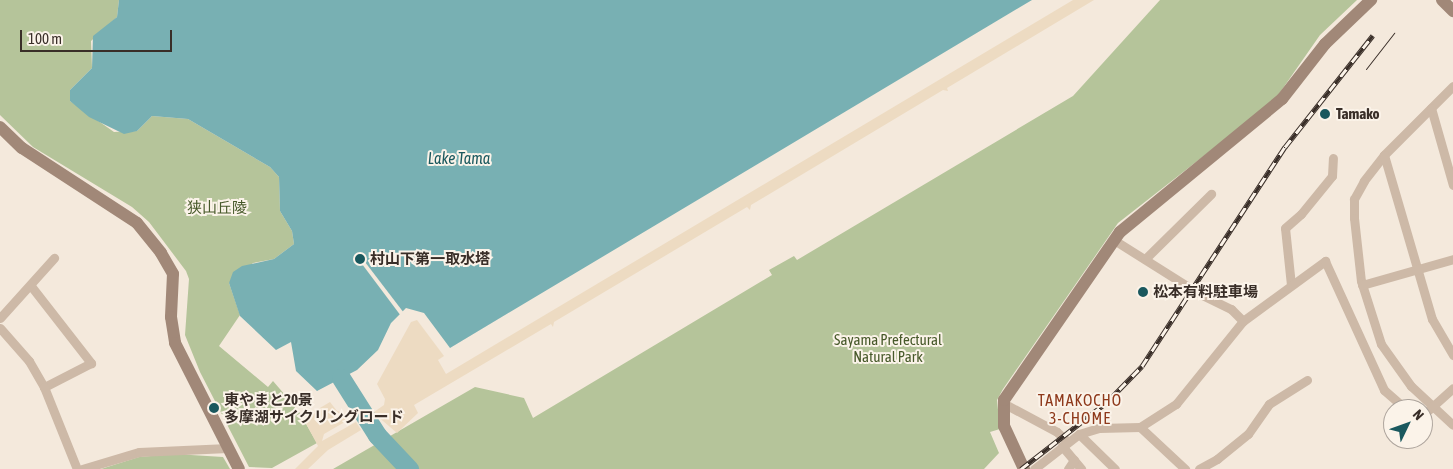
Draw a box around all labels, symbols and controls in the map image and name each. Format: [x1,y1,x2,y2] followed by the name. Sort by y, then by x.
[22,20,175,52] scale bar
[28,30,62,47] text: 100 m
[1336,105,1380,123] place label: Tamako
[1318,107,1332,121] marker: Tamako
[428,148,490,168] water label: Lake Tama
[187,199,247,217] park label: 狭山丘陵
[370,250,490,268] place label: 村山下第一取水塔
[354,253,366,265] marker: 村山下第一取水塔
[1153,283,1258,301] place label: 松本有料駐車場
[1137,286,1149,298] marker: 松本有料駐車場
[834,330,942,365] park label: Sayama Prefectural Natural Park
[224,390,404,425] place label: 東やまと20景 多摩湖サイクリングロード
[1037,390,1123,428] district label: TAMAKOCHO 3-CHOME
[1383,399,1433,449] north arrow
[208,402,220,414] marker: 東やまと20景 多摩湖サイクリングロード
[1410,406,1427,423] text: N

